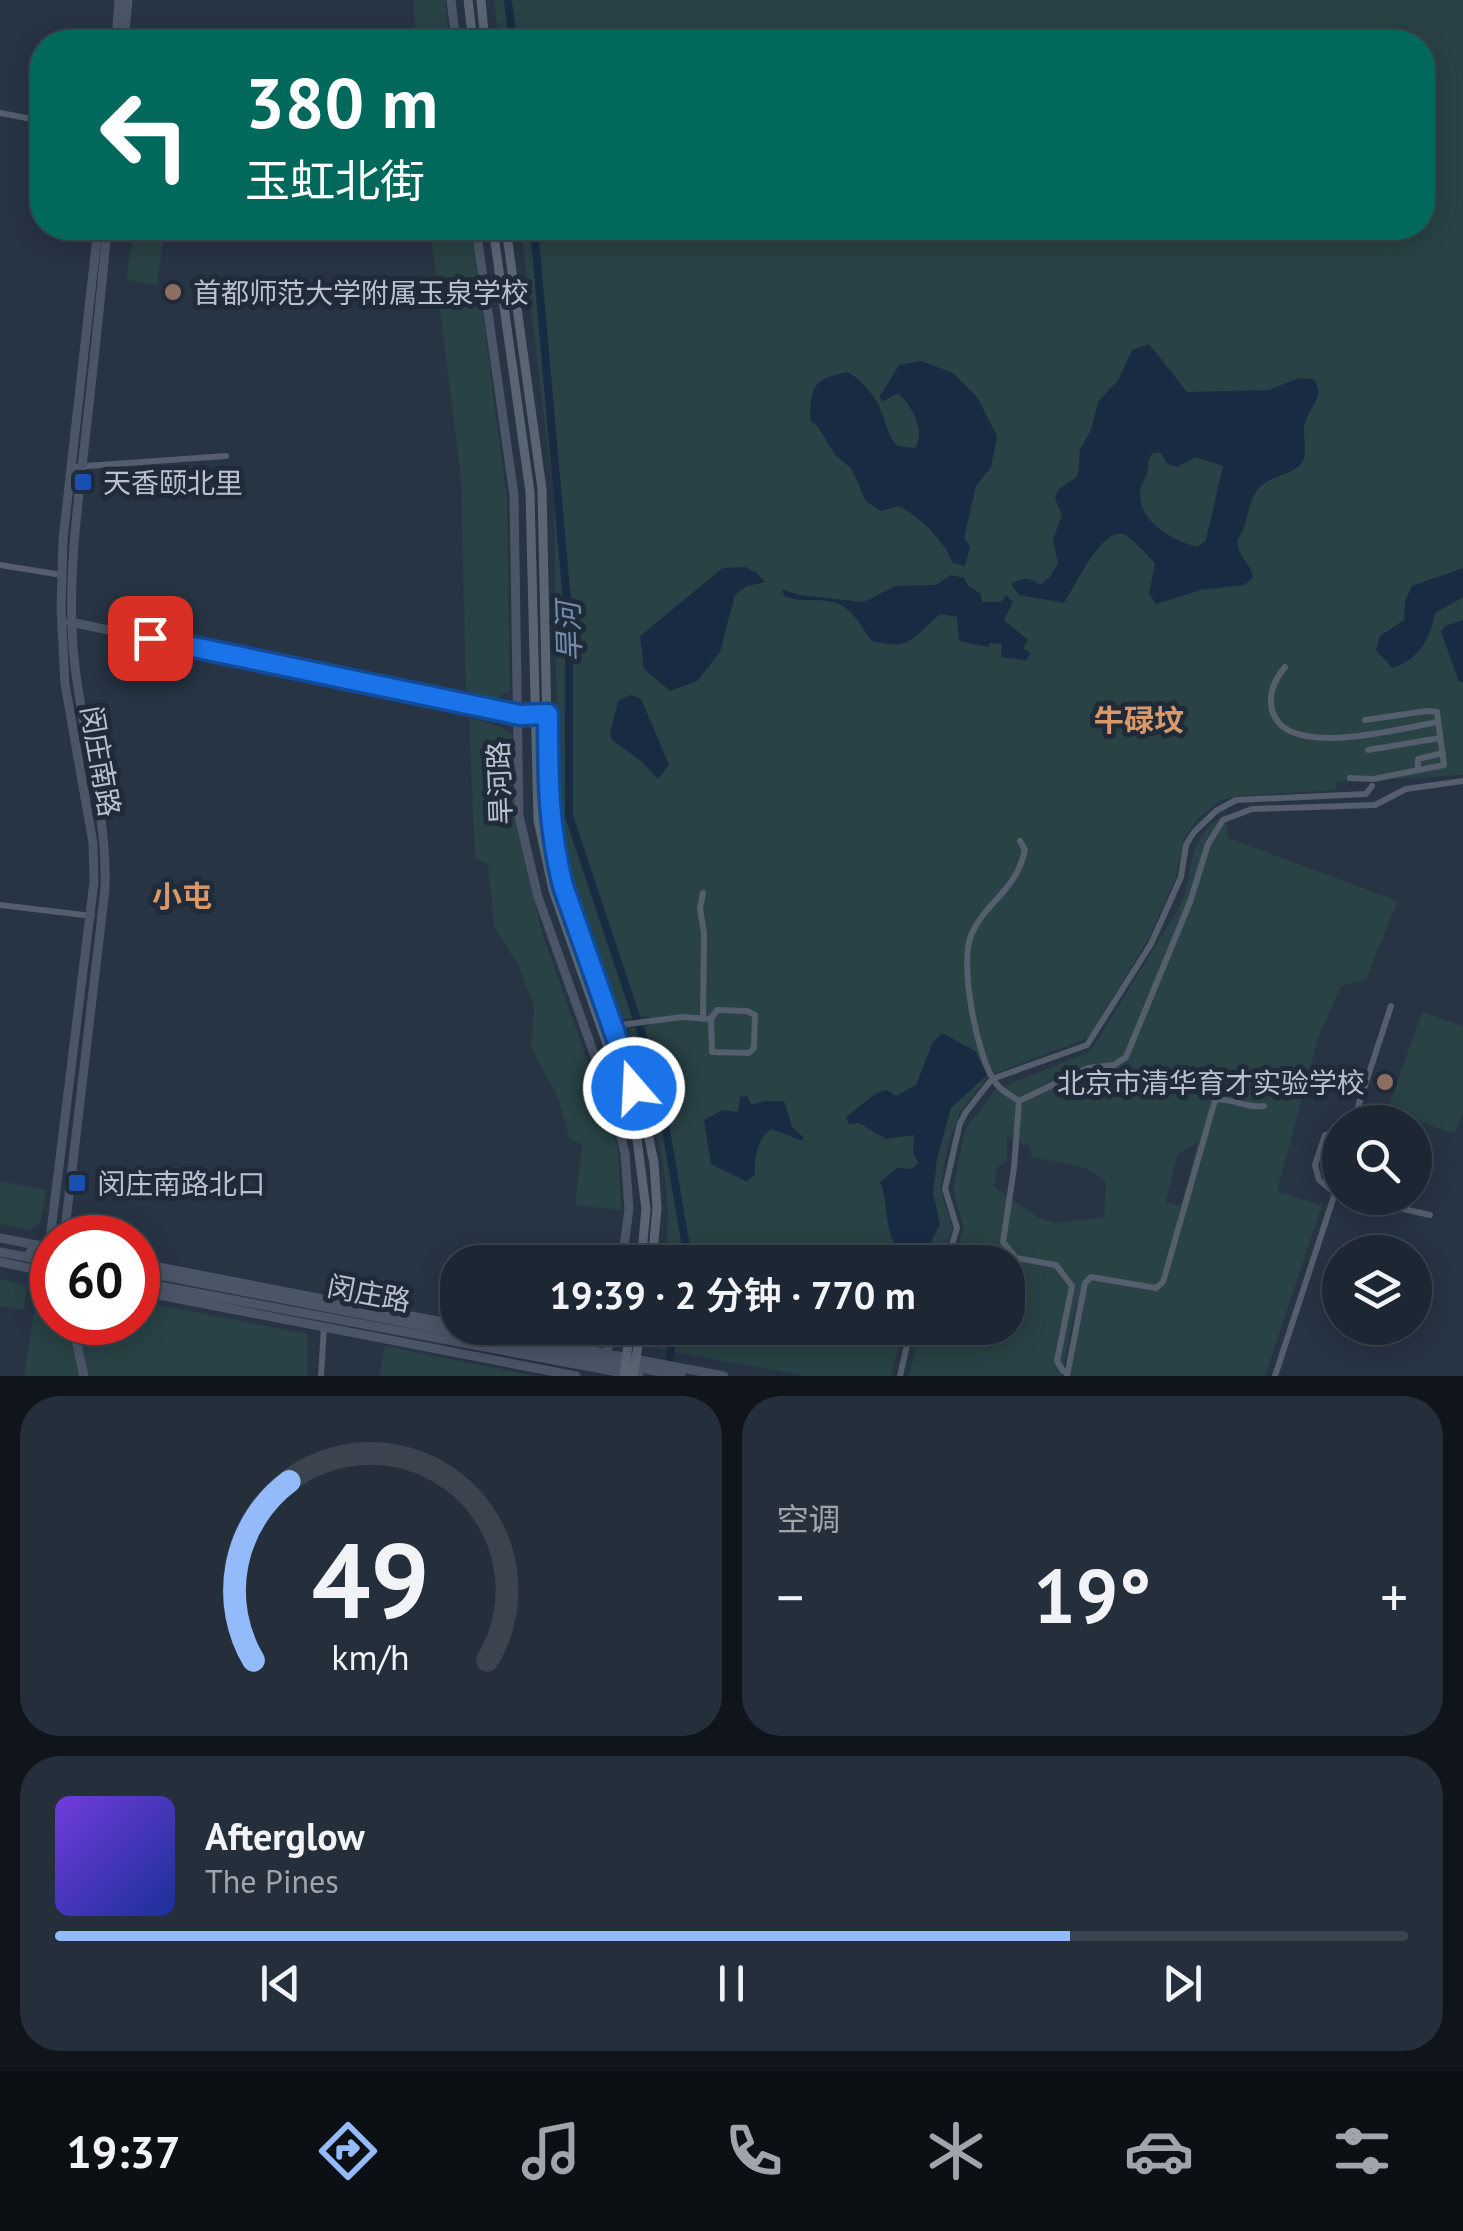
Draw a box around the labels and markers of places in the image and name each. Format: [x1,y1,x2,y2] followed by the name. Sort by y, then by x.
[193,274,529,311] place label: 首都师范大学附属玉泉学校
[162,281,184,303] marker: 首都师范大学附属玉泉学校
[103,464,243,501] place label: 天香颐北里
[72,471,94,493] marker: 天香颐北里
[108,596,193,681] pin
[1057,1064,1365,1101] place label: 北京市清华育才实验学校
[1374,1071,1396,1093] marker: 北京市清华育才实验学校
[97,1165,265,1202] place label: 闵庄南路北口
[66,1172,88,1194] marker: 闵庄南路北口

